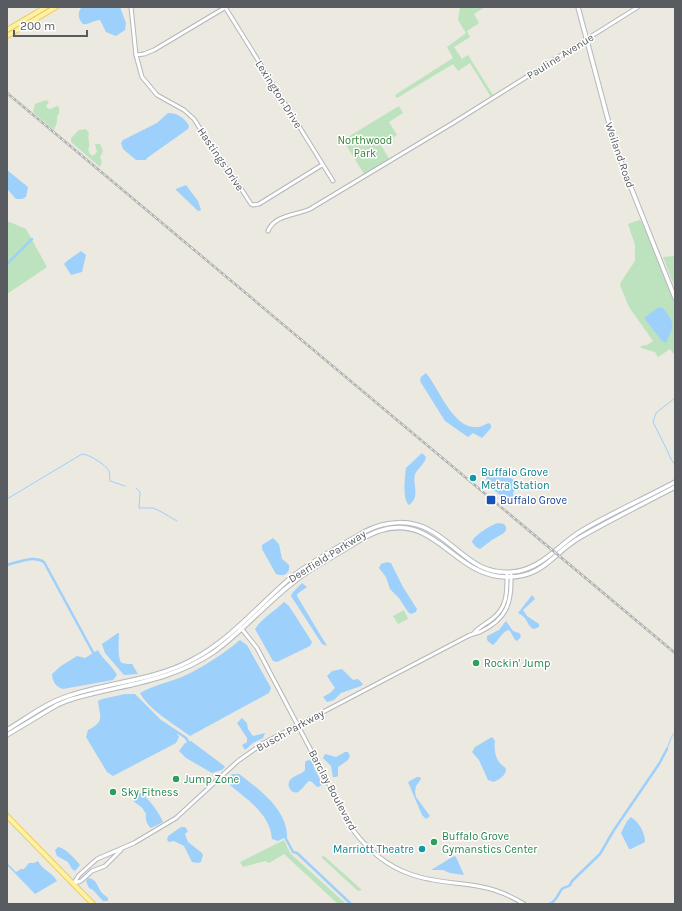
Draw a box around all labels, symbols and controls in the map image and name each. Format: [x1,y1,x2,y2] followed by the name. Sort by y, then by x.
[14,12,87,38] scale bar
[20,19,55,33] text: 200 m
[524,31,596,82] street label: Pauline Avenue
[252,58,305,131] street label: Lexington Drive
[602,121,637,190] street label: Weiland Road
[195,125,247,194] street label: Hastings Drive
[338,134,392,160] park label: Northwood Park
[481,466,550,492] place label: Buffalo Grove Metra Station
[468,473,478,483] marker: Buffalo Grove Metra Station
[485,494,497,506] marker: Buffalo Grove
[500,494,567,507] place label: Buffalo Grove
[286,527,368,585] street label: Deerfield Parkway
[484,657,550,670] place label: Rockin' Jump
[471,658,481,668] marker: Rockin' Jump
[254,706,326,754] street label: Busch Parkway
[306,748,359,833] street label: Barclay Boulevard
[184,773,240,786] place label: Jump Zone
[171,774,181,784] marker: Jump Zone
[121,786,179,799] place label: Sky Fitness
[108,787,118,797] marker: Sky Fitness
[442,830,537,856] place label: Buffalo Grove Gymanstics Center
[429,837,439,847] marker: Buffalo Grove Gymanstics Center
[333,843,414,856] place label: Marriott Theatre
[417,844,427,854] marker: Marriott Theatre

